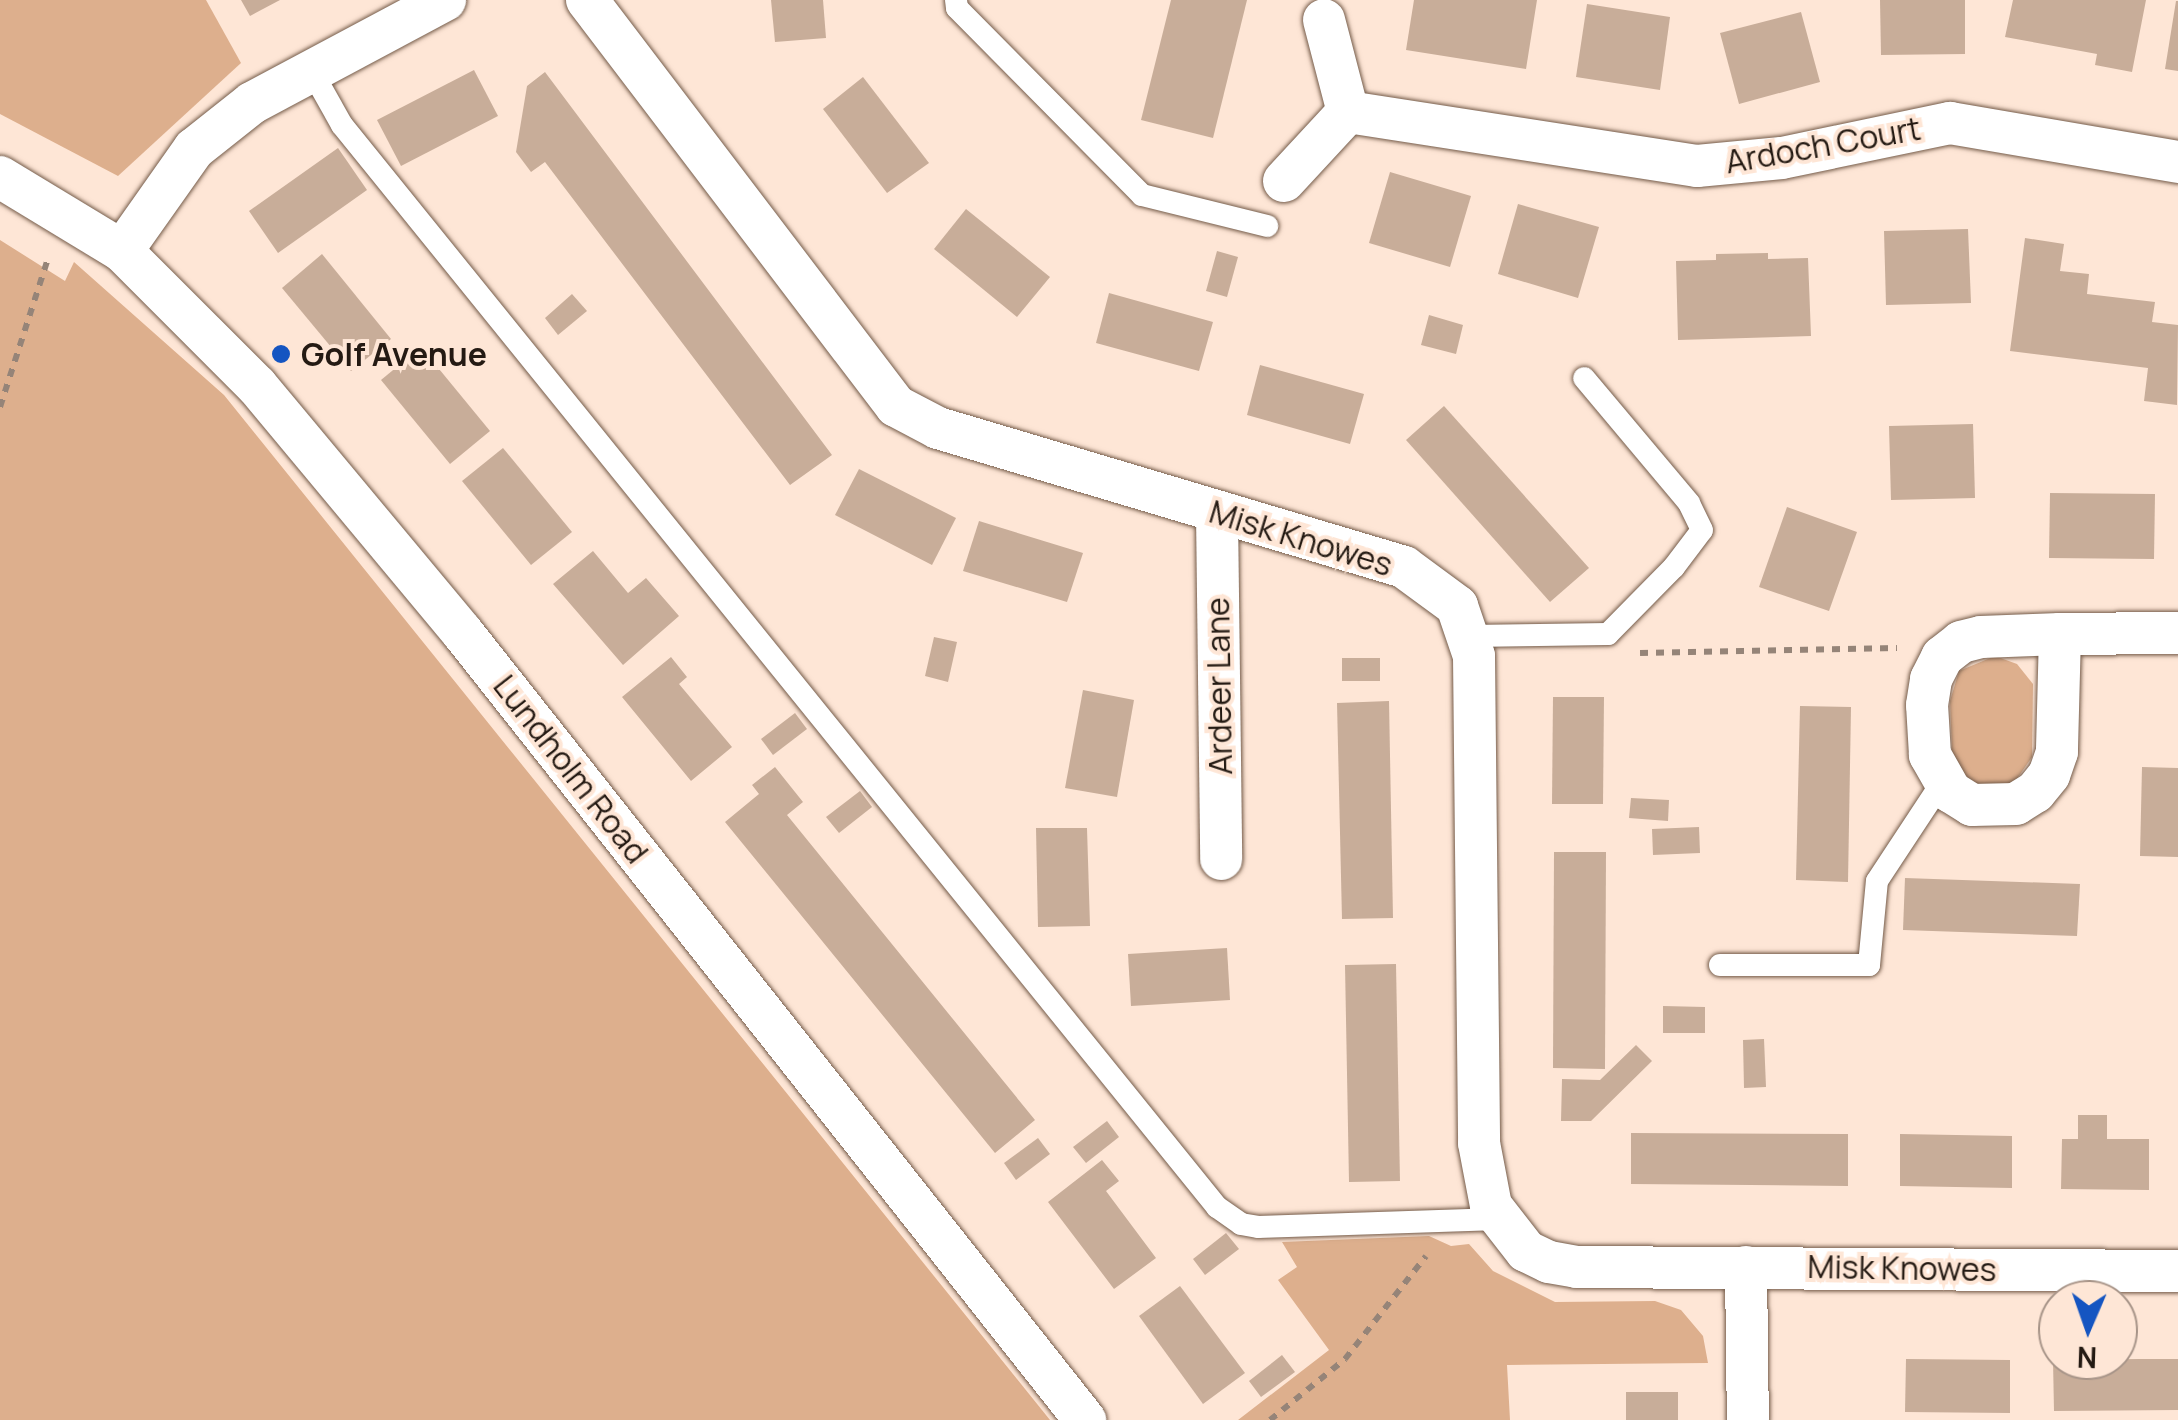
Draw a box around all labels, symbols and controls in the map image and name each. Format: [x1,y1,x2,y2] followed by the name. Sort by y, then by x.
[1722,109,1924,181] street label: Ardoch Court
[301,335,487,373] place label: Golf Avenue
[270,343,292,365] marker: Golf Avenue
[1205,492,1397,584] street label: Misk Knowes
[1198,597,1240,775] street label: Ardeer Lane
[486,667,656,871] street label: Lundholm Road
[1807,1247,1997,1289] street label: Misk Knowes
[2038,1280,2138,1380] north arrow
[2076,1339,2098,1377] text: N

